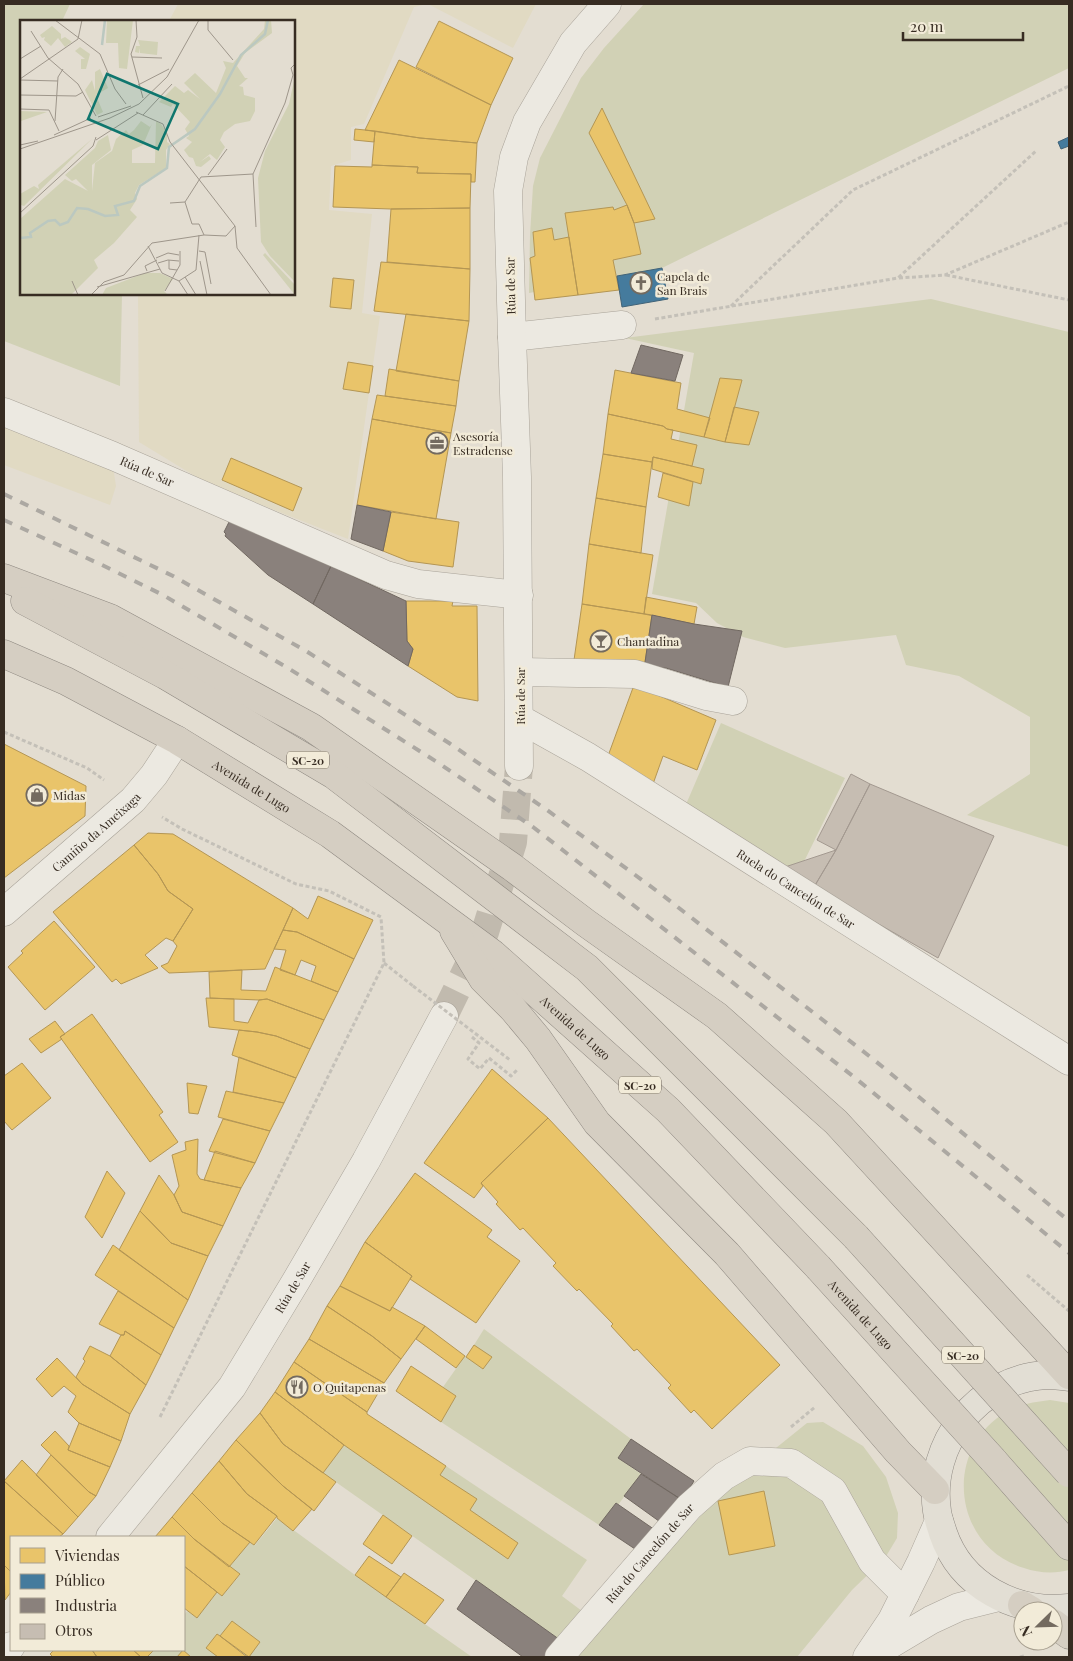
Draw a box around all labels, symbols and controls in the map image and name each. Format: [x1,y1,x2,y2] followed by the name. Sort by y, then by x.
[903,10,1023,42] scale bar
[910,16,944,36] text: 20 m
[20,20,295,295] inset map
[501,257,518,315] street label: Rúa de Sar
[657,268,710,298] place label: Capela de San Brais
[629,271,653,295] church icon: Capela de San Brais
[452,428,513,458] place label: Asesoría Estradense
[425,431,449,455] office icon: Asesoría Estradense
[118,452,177,490] street label: Rúa de Sar
[589,629,613,653] bar icon: Chantadina
[617,633,679,649] place label: Chantadina
[512,667,528,725] street label: Rúa de Sar
[287,752,329,768] road number: SC-20
[209,755,294,816] street label: Avenida de Lugo
[25,783,49,807] shop icon: Midas
[53,787,85,803] place label: Midas
[48,789,144,875] street label: Camiño da Ameixaga
[734,845,859,932] street label: Ruela do Cancelón de Sar
[536,991,614,1063] street label: Avenida de Lugo
[619,1076,661,1094] road number: SC-20
[271,1258,314,1316] street label: Rúa de Sar
[825,1275,897,1353] street label: Avenida de Lugo
[942,1346,984,1364] road number: SC-20
[285,1375,309,1399] restaurant icon: O Quitapenas
[313,1379,386,1395] place label: O Quitapenas
[602,1498,697,1606] street label: Rúa do Cancelón de Sar
[10,1536,185,1651] legend
[54,1545,120,1565] text: Viviendas
[55,1570,105,1590] text: Público
[55,1595,118,1615] text: Industria
[1013,1601,1063,1651] north arrow
[55,1620,93,1640] text: Otros
[1015,1623,1036,1640] text: N

